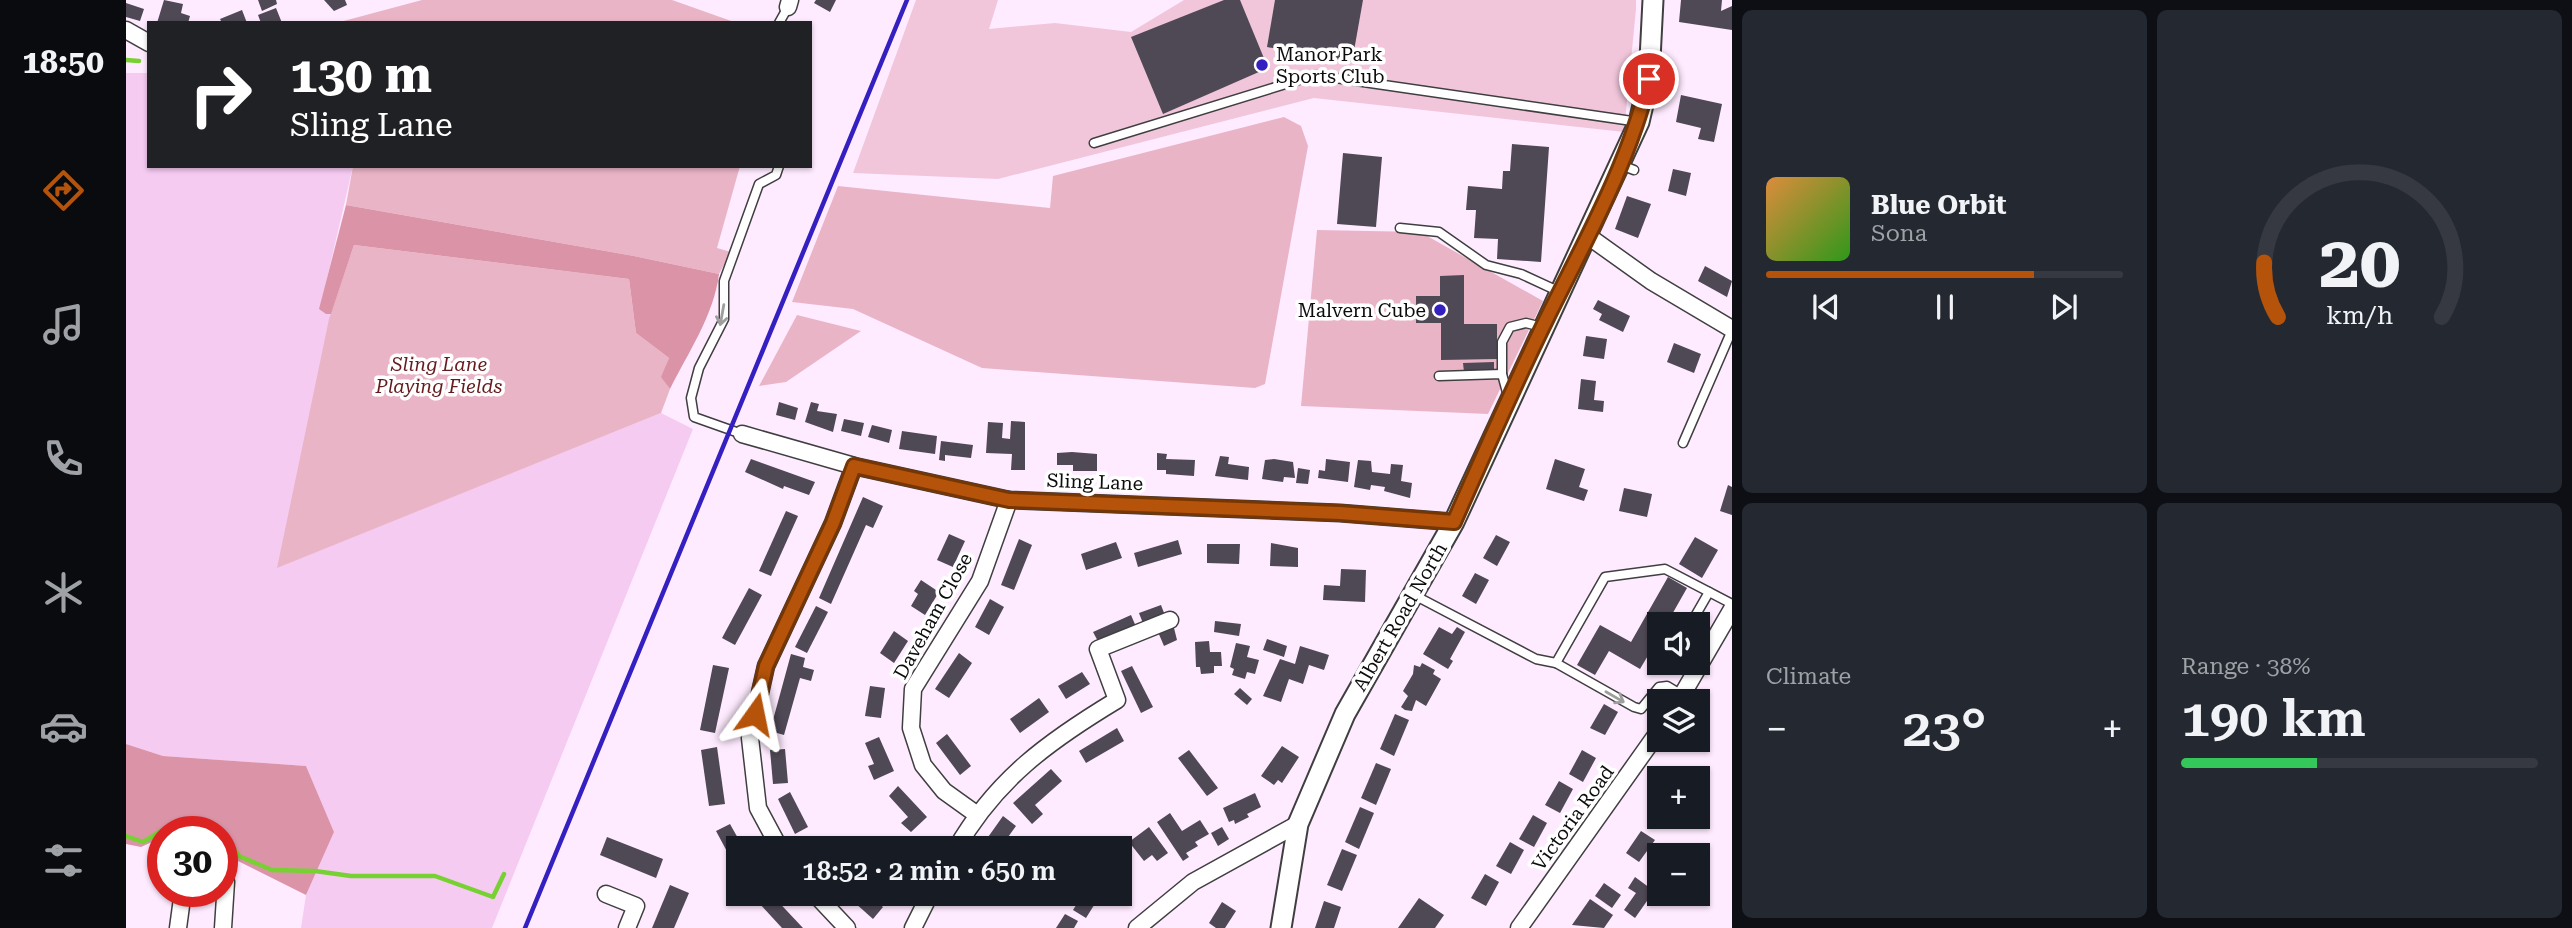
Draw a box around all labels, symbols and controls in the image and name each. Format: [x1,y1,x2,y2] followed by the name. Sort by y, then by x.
[22,43,104,81] text: 18:50
[1276,43,1385,88] place label: Manor Park Sports Club
[290,47,432,104] text: 130 m
[175,49,266,140] icon: right
[1619,49,1679,109] pin
[1254,57,1270,73] marker: Manor Park Sports Club
[1630,60,1668,98] icon: arrive
[290,106,453,144] text: Sling Lane
[39,166,88,215] icon: directions
[1871,190,2007,220] text: Blue Orbit
[1871,220,1927,247] text: Sona
[2319,221,2400,306] text: 20
[1807,288,1845,326] icon: previous
[1926,288,1964,326] icon: pause
[2045,288,2083,326] icon: next
[1298,299,1426,322] place label: Malvern Cube
[39,300,88,349] icon: music
[2326,301,2393,330] text: km/h
[1432,302,1448,318] marker: Malvern Cube
[715,304,728,326] one-way arrow
[375,353,503,398] park label: Sling Lane Playing Fields
[39,434,88,483] icon: phone
[1046,469,1144,495] street label: Sling Lane
[1348,539,1452,695] street label: Albert Road North
[889,549,977,683] street label: Daveham Close
[39,568,88,617] icon: climate
[1647,612,1710,906] map controls
[1647,612,1710,675] button: sound
[2181,653,2310,680] text: Range · 38%
[1766,663,1851,690] text: Climate
[718,677,792,751] position arrow
[2181,688,2366,749] text: 190 km
[1647,689,1710,752] button: layers
[1604,691,1625,704] one-way arrow
[1903,698,1986,759] text: 23°
[39,702,88,751] icon: car
[1766,707,1787,751] text: −
[2102,707,2123,751] text: +
[1527,761,1619,875] street label: Victoria Road
[1647,766,1710,829] button: +
[147,816,238,907] speed limit sign: 30
[39,836,88,885] icon: filters
[1647,843,1710,906] button: −
[802,856,1056,886] text: 18:52 · 2 min · 650 m

